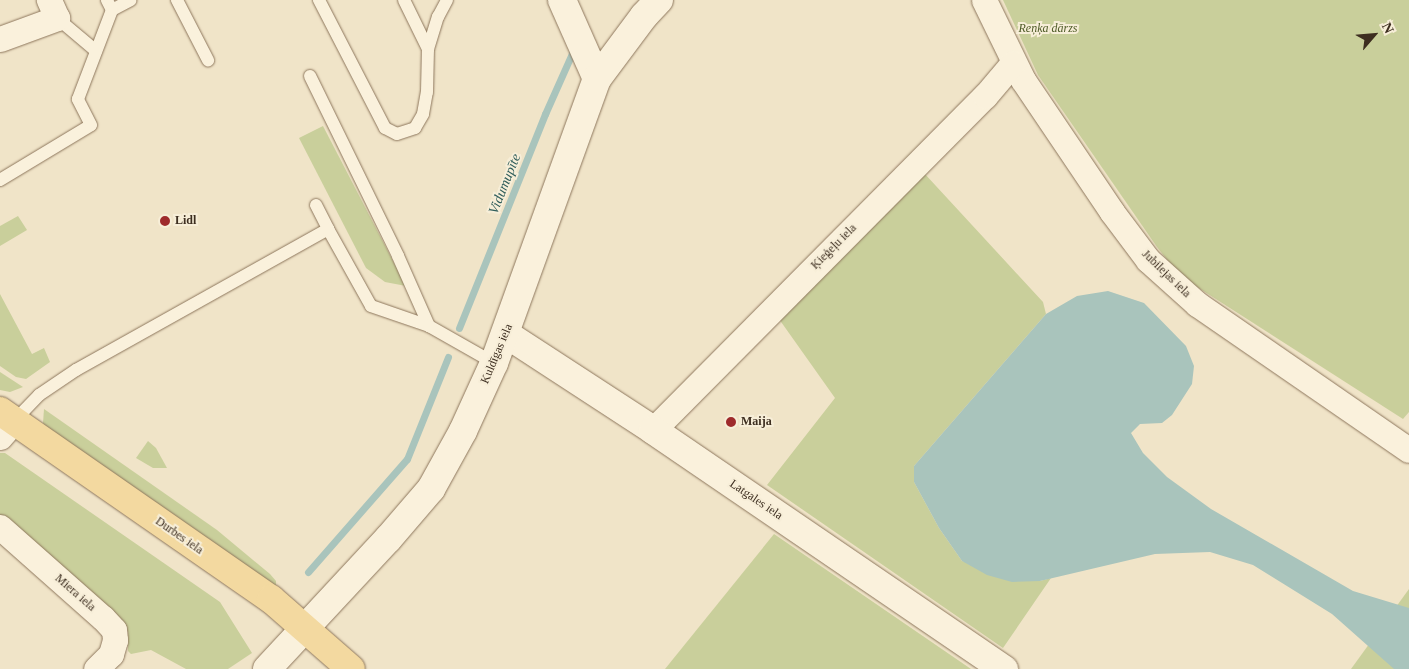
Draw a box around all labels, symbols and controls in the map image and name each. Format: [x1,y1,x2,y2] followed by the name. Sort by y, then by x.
[1349,10,1399,60] north arrow
[1379,20,1397,36] text: N
[1019,22,1077,36] park label: Reņķa dārzs
[485,151,525,217] water label: Vidumupīte
[175,214,196,228] place label: Lidl
[159,215,171,227] marker: Lidl
[808,221,860,273] street label: Ķieģeļu iela
[1139,247,1193,301] street label: Jubilejas iela
[478,322,516,386] street label: Kuldīgas iela
[741,415,772,429] place label: Maija
[725,416,737,428] marker: Maija
[727,477,785,523] street label: Latgales iela
[152,514,206,558] street label: Durbes iela
[52,572,98,614] street label: Miera iela

